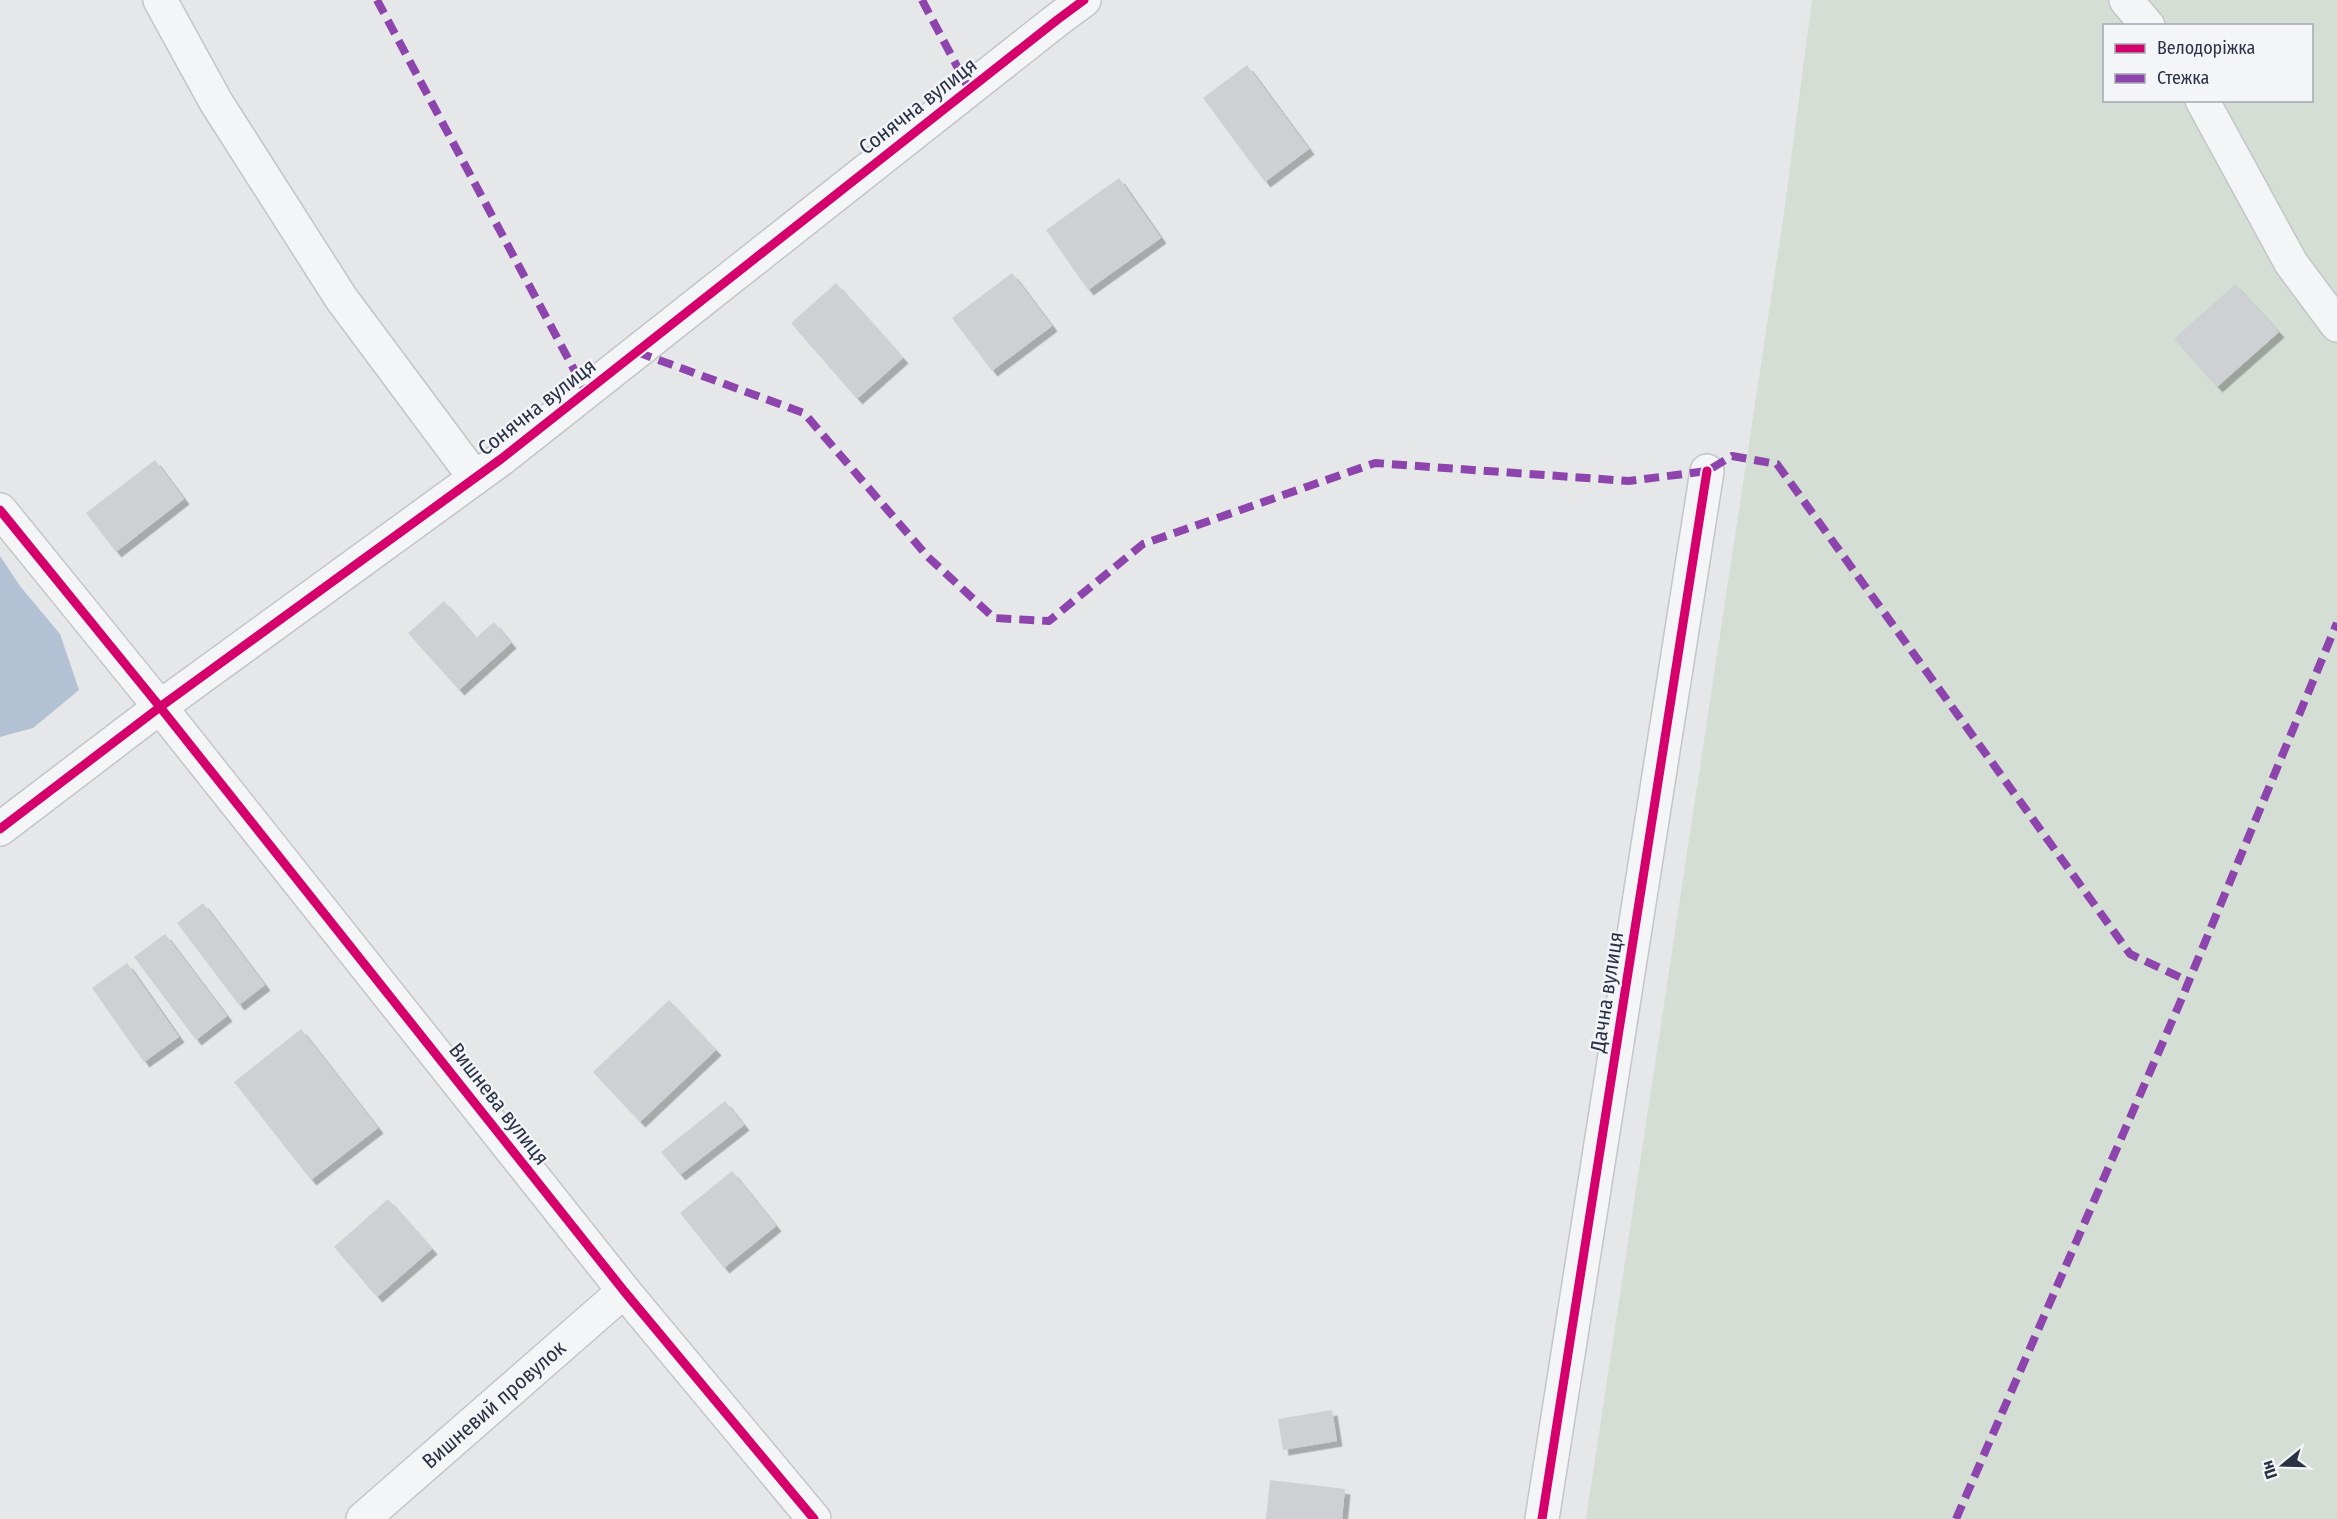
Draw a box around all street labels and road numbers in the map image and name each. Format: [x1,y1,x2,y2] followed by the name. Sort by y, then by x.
[854,52,982,160] street label: Сонячна вулиця
[473,353,601,461] street label: Сонячна вулиця
[1584,930,1629,1055] street label: Дачна вулиця
[443,1038,555,1170] street label: Вишнева вулиця
[417,1335,571,1474] street label: Вишневий провулок

